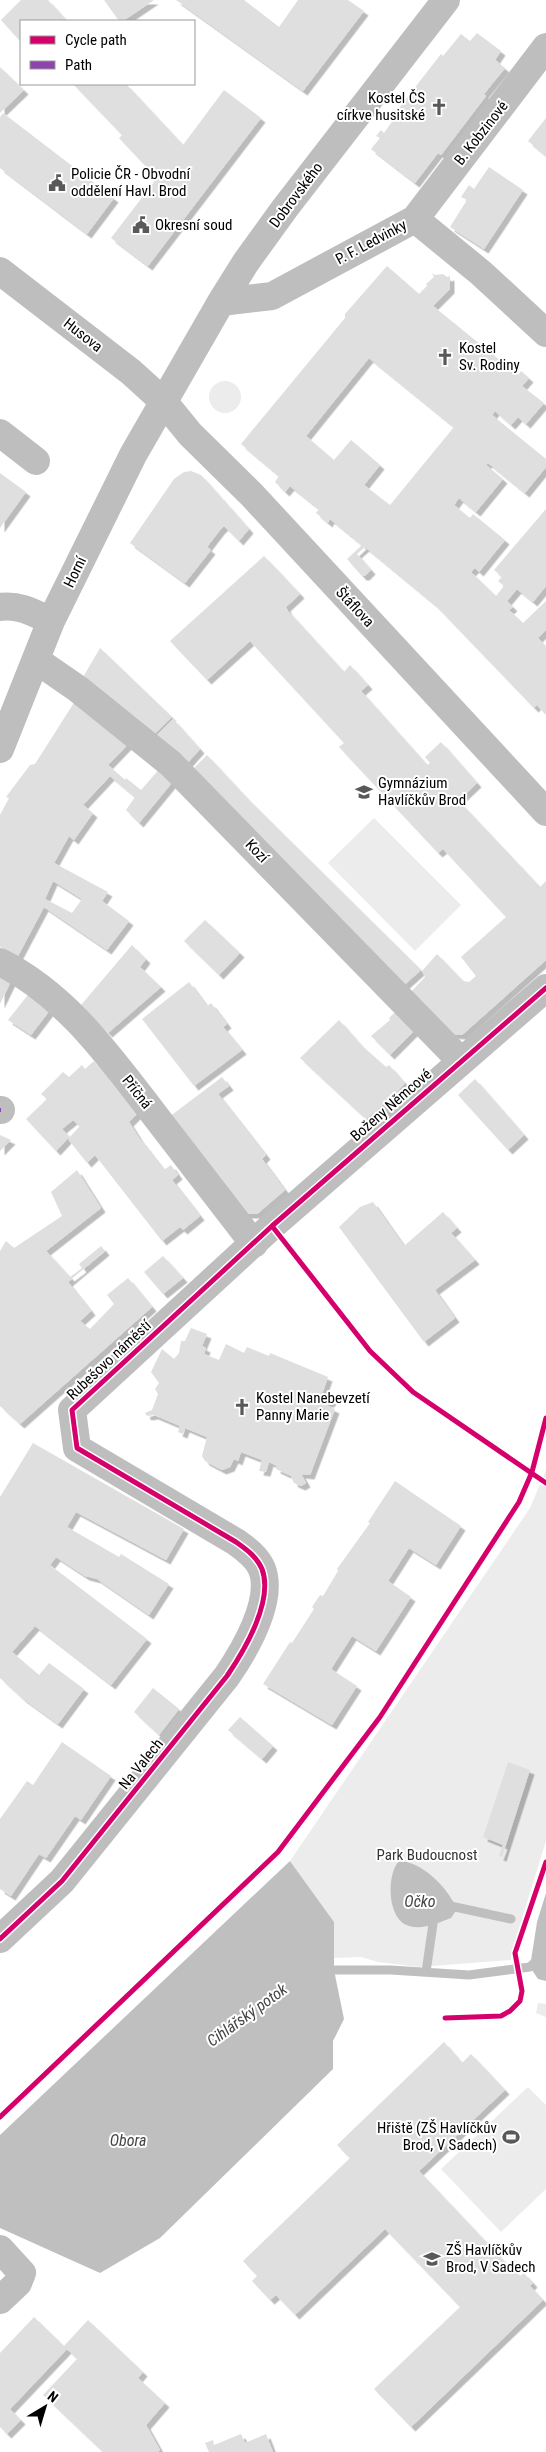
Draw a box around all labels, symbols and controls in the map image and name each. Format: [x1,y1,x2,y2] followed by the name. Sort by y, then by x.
[20,20,195,85] legend
[65,31,127,49] text: Cycle path
[65,56,92,74] text: Path
[337,89,425,124] place label: Kostel ČS církve husitské
[429,97,449,117] church icon: Kostel ČS církve husitské
[450,97,512,169] street label: B. Kobzinové
[266,159,326,231] street label: Dobrovského
[71,165,191,200] place label: Policie ČR - Obvodní oddělení Havl. Brod
[47,173,67,193] public building icon: Policie ČR - Obvodní oddělení Havl. Brod
[131,215,151,235] public building icon: Okresní soud
[155,216,232,234] place label: Okresní soud
[332,216,410,268] street label: P. F. Ledvinky
[60,314,106,356] street label: Husova
[459,339,520,374] place label: Kostel Sv. Rodiny
[435,347,455,367] church icon: Kostel Sv. Rodiny
[60,552,91,590] street label: Horní
[332,583,378,631] street label: Štáflova
[378,774,466,809] place label: Gymnázium Havlíčkův Brod
[354,782,374,802] school or university icon: Gymnázium Havlíčkův Brod
[242,836,273,867] street label: Kozí
[347,1065,435,1145] street label: Boženy Němcové
[118,1072,156,1112] street label: Příčná
[63,1315,156,1404] street label: Rubešovo náměstí
[256,1389,371,1424] place label: Kostel Nanebevzetí Panny Marie
[232,1397,252,1417] church icon: Kostel Nanebevzetí Panny Marie
[115,1735,167,1793] street label: Na Valech
[377,1846,477,1864] park label: Park Budoucnost
[404,1892,436,1911] water label: Očko
[203,1979,292,2050] water label: Cihlářský potok
[377,2119,498,2154] place label: Hřiště (ZŠ Havlíčkův Brod, V Sadech)
[501,2127,521,2147] sports icon: Hřiště (ZŠ Havlíčkův Brod, V Sadech)
[110,2131,146,2150] water label: Obora
[446,2241,535,2276] place label: ZŠ Havlíčkův Brod, V Sadech
[422,2249,442,2269] school or university icon: ZŠ Havlíčkův Brod, V Sadech
[20,2382,70,2432] north arrow
[45,2388,61,2406] text: N

